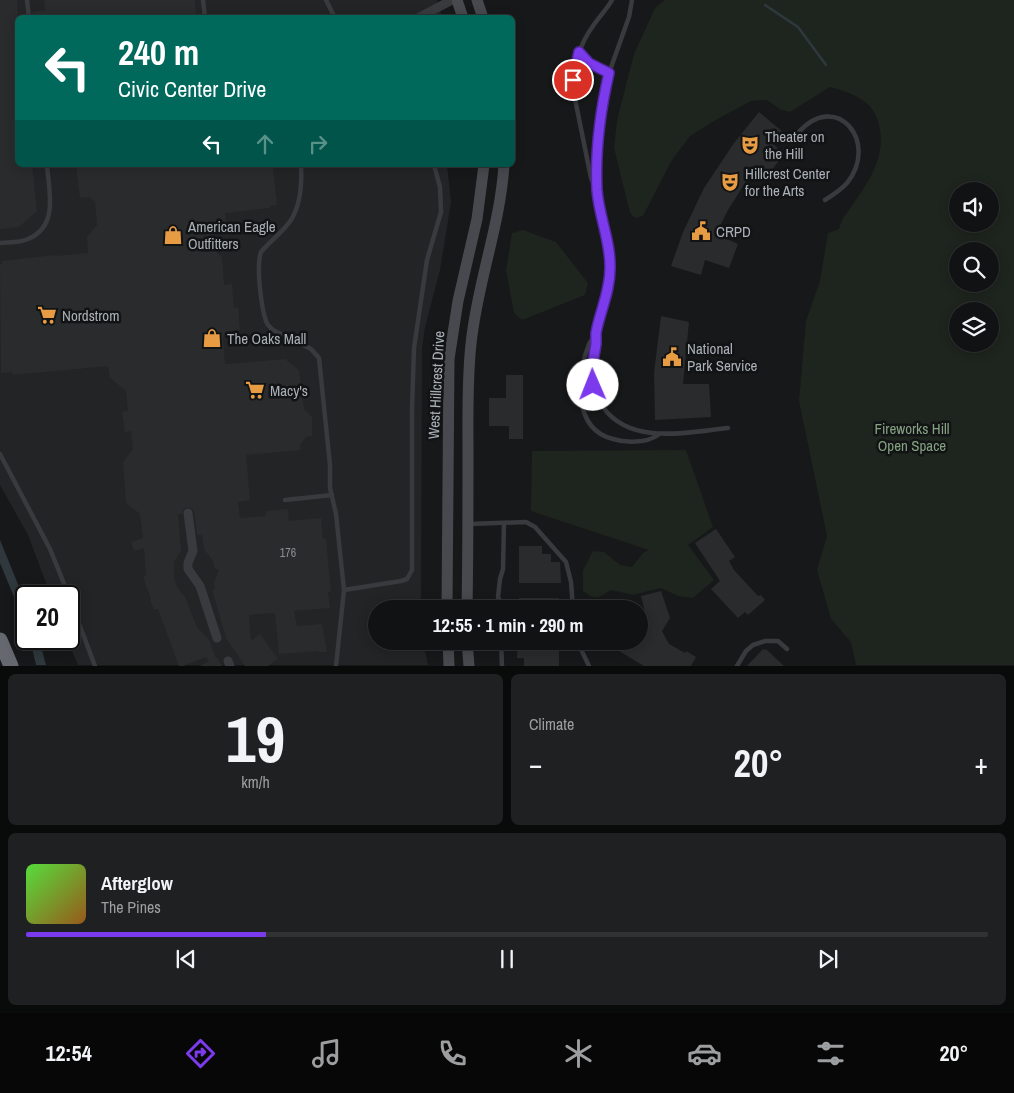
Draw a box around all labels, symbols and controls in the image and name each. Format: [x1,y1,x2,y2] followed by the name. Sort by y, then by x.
[118,29,199,76] text: 240 m
[35,35,100,100] icon: left
[552,59,594,101] pin
[559,66,587,94] icon: arrive
[118,74,266,104] text: Civic Center Drive
[765,126,825,164] place label: Theater on the Hill
[198,130,226,158] icon: left
[251,130,279,158] icon: ahead
[304,130,332,158] icon: right
[739,134,761,156] theatre icon: Theater on the Hill
[745,163,830,201] place label: Hillcrest Center for the Arts
[719,171,741,193] theatre icon: Hillcrest Center for the Arts
[949,182,999,352] map controls
[949,182,999,232] button: sound
[187,216,276,254] place label: American Eagle Outfitters
[690,220,712,242] public building icon: CRPD
[716,221,751,242] place label: CRPD
[162,224,184,246] shop icon: American Eagle Outfitters
[949,242,999,292] button: search
[949,302,999,352] button: layers
[36,304,58,326] supermarket icon: Nordstrom
[62,305,119,326] place label: Nordstrom
[201,327,223,349] shop icon: The Oaks Mall
[227,328,306,349] place label: The Oaks Mall
[423,330,449,440] street label: West Hillcrest Drive
[687,338,758,376] place label: National Park Service
[661,346,683,368] public building icon: National Park Service
[566,358,618,410] position arrow
[244,379,266,401] supermarket icon: Macy's
[270,380,308,401] place label: Macy's
[874,418,950,456] park label: Fireworks Hill Open Space
[280,545,296,561] house number: 176
[15,585,80,650] speed limit sign: 20
[433,612,583,638] text: 12:55 · 1 min · 290 m
[226,695,285,782] text: 19
[529,713,574,735] text: Climate
[734,738,783,789] text: 20°
[529,745,542,783] text: −
[975,745,988,783] text: +
[241,771,270,793] text: km/h
[101,870,173,896] text: Afterglow
[101,896,161,918] text: The Pines
[172,945,200,973] icon: previous
[493,945,521,973] icon: pause
[814,945,842,973] icon: next
[183,1036,218,1071] icon: directions
[309,1036,344,1071] icon: music
[435,1036,470,1071] icon: phone
[561,1036,596,1071] icon: climate
[687,1036,722,1071] icon: car
[813,1036,848,1071] icon: filters
[46,1038,92,1068] text: 12:54
[939,1038,968,1068] text: 20°

